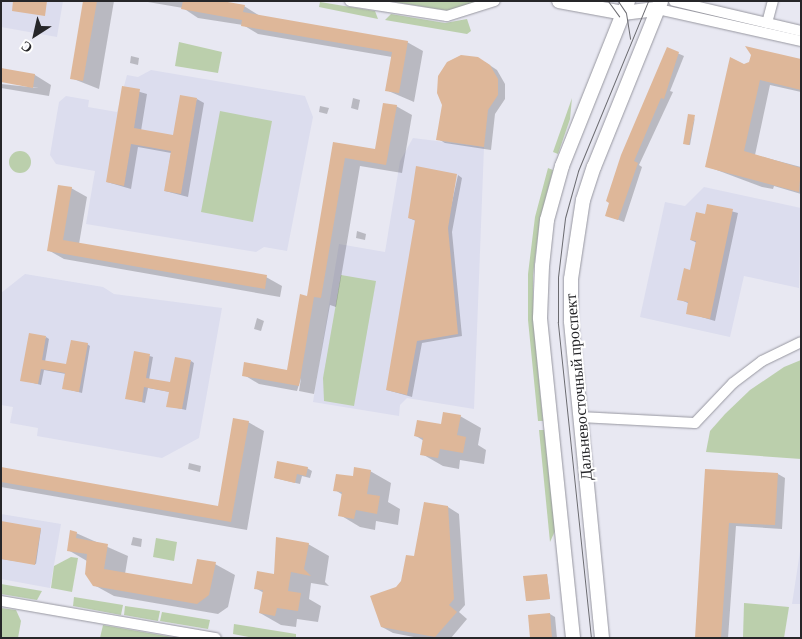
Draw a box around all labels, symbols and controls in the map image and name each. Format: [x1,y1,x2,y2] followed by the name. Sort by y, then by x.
[10,10,60,60] north arrow
[18,38,35,57] text: С
[561,293,597,481] street label: Дальневосточный проспект

